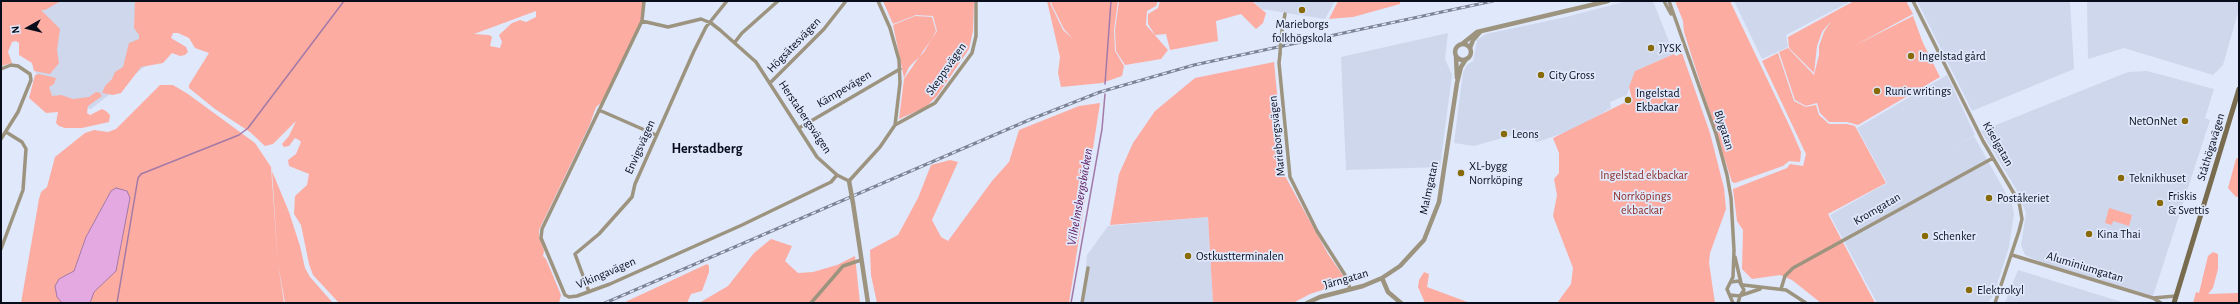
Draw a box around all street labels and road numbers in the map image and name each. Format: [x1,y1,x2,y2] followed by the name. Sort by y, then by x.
[764,14,824,76] street label: Högsätesvägen
[923,40,969,98] street label: Skeppsvägen
[814,67,874,111] street label: Kämpevägen
[775,78,835,156] street label: Herstabergsvägen
[1266,95,1288,177] street label: Marieborgsvägen
[1711,108,1737,152] street label: Blygatan
[2194,111,2228,183] street label: Ståthögavägen
[622,118,658,176] street label: Envigsvägen
[1979,119,2017,169] street label: Kiselgatan
[1416,160,1442,216] street label: Malmgatan
[1851,190,1903,228] street label: Kromgatan
[2045,248,2125,286] street label: Aluminiumgatan
[574,254,638,292] street label: Vikingavägen
[1322,266,1370,292] street label: Järngatan

